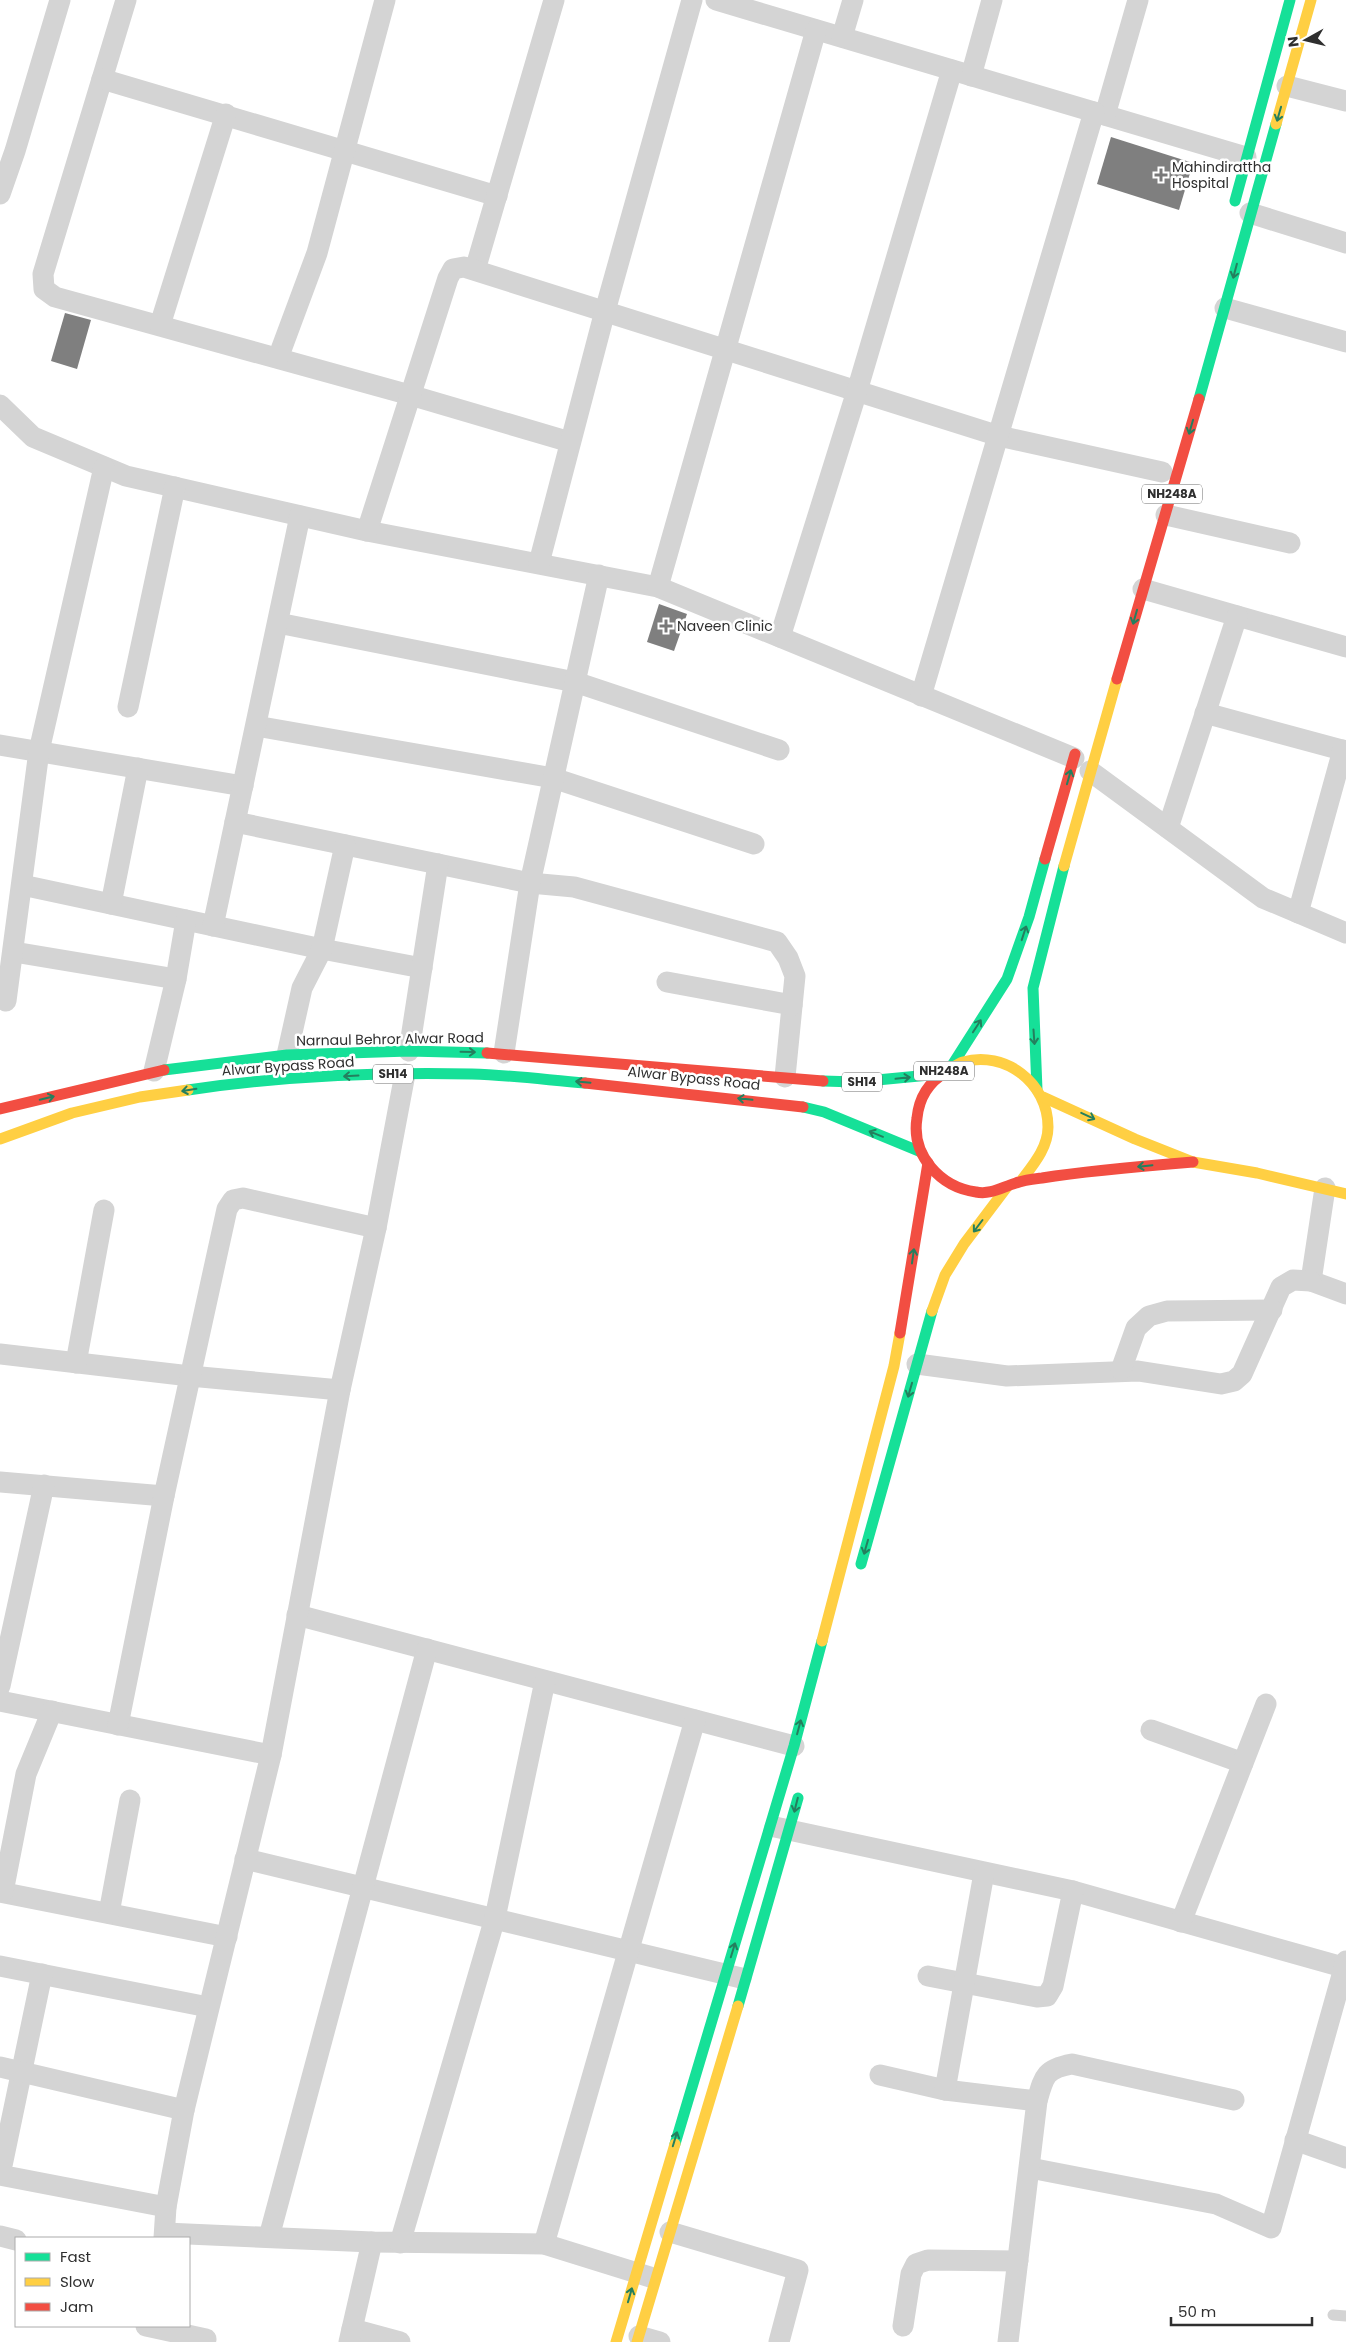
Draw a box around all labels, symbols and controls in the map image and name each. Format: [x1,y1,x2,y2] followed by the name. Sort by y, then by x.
[1281,15,1331,65] north arrow
[1282,35,1304,48] text: N
[1273,106,1283,122] one-way arrow
[1172,157,1271,193] place label: Mahindirattha Hospital
[1154,168,1168,182] marker: Mahindirattha Hospital
[1230,262,1239,278] one-way arrow
[1186,419,1196,435] one-way arrow
[1142,484,1202,504] road number: NH248A
[1130,608,1140,624] one-way arrow
[677,616,773,636] place label: Naveen Clinic
[659,619,673,633] marker: Naveen Clinic
[1064,769,1074,785] one-way arrow
[1020,925,1030,941] one-way arrow
[972,1019,982,1033] one-way arrow
[296,1027,484,1051] street label: Narnaul Behror Alwar Road
[1029,1028,1038,1044] one-way arrow
[460,1048,476,1057] one-way arrow
[221,1051,355,1081] street label: Alwar Bypass Road
[627,1061,761,1095] street label: Alwar Bypass Road
[914,1062,974,1080] road number: NH248A
[373,1064,413,1084] road number: SH14
[343,1072,359,1081] one-way arrow
[842,1072,882,1092] road number: SH14
[895,1073,911,1083] one-way arrow
[575,1077,591,1087] one-way arrow
[181,1085,197,1095] one-way arrow
[39,1092,55,1102] one-way arrow
[737,1094,753,1104] one-way arrow
[1080,1112,1095,1122] one-way arrow
[869,1129,884,1138] one-way arrow
[1137,1162,1153,1171] one-way arrow
[973,1219,983,1233] one-way arrow
[908,1249,918,1265] one-way arrow
[904,1382,914,1398] one-way arrow
[861,1539,870,1555] one-way arrow
[795,1720,804,1736] one-way arrow
[791,1797,800,1813] one-way arrow
[728,1943,738,1959] one-way arrow
[671,2132,681,2148] one-way arrow
[15,2237,190,2327] legend
[60,2246,91,2267] text: Fast
[60,2271,95,2292] text: Slow
[625,2288,635,2304] one-way arrow
[1171,2294,1312,2326] scale bar
[60,2296,94,2317] text: Jam
[1178,2301,1216,2322] text: 50 m

